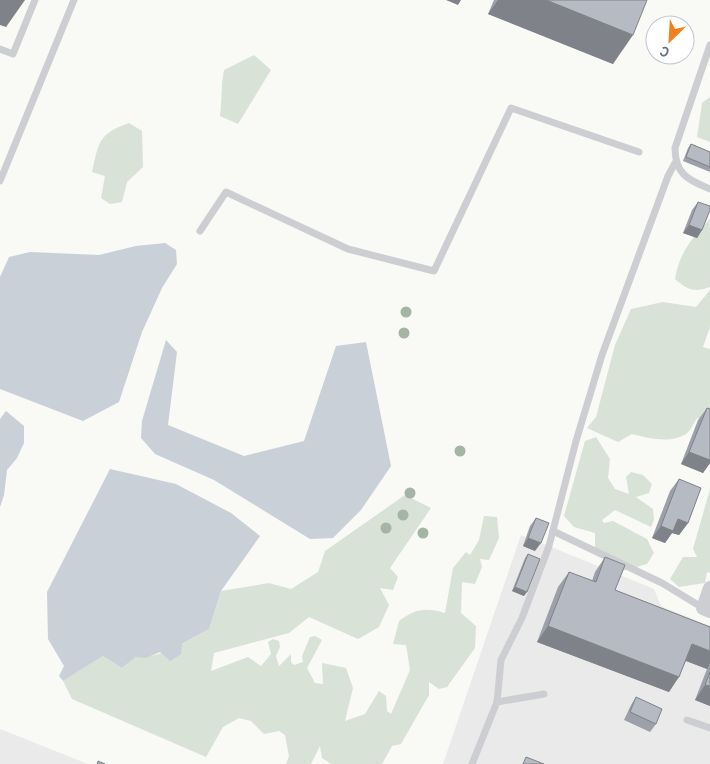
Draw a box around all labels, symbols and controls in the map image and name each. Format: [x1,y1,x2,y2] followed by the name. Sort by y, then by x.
[645,15,695,65] north arrow
[657,41,673,60] text: С

